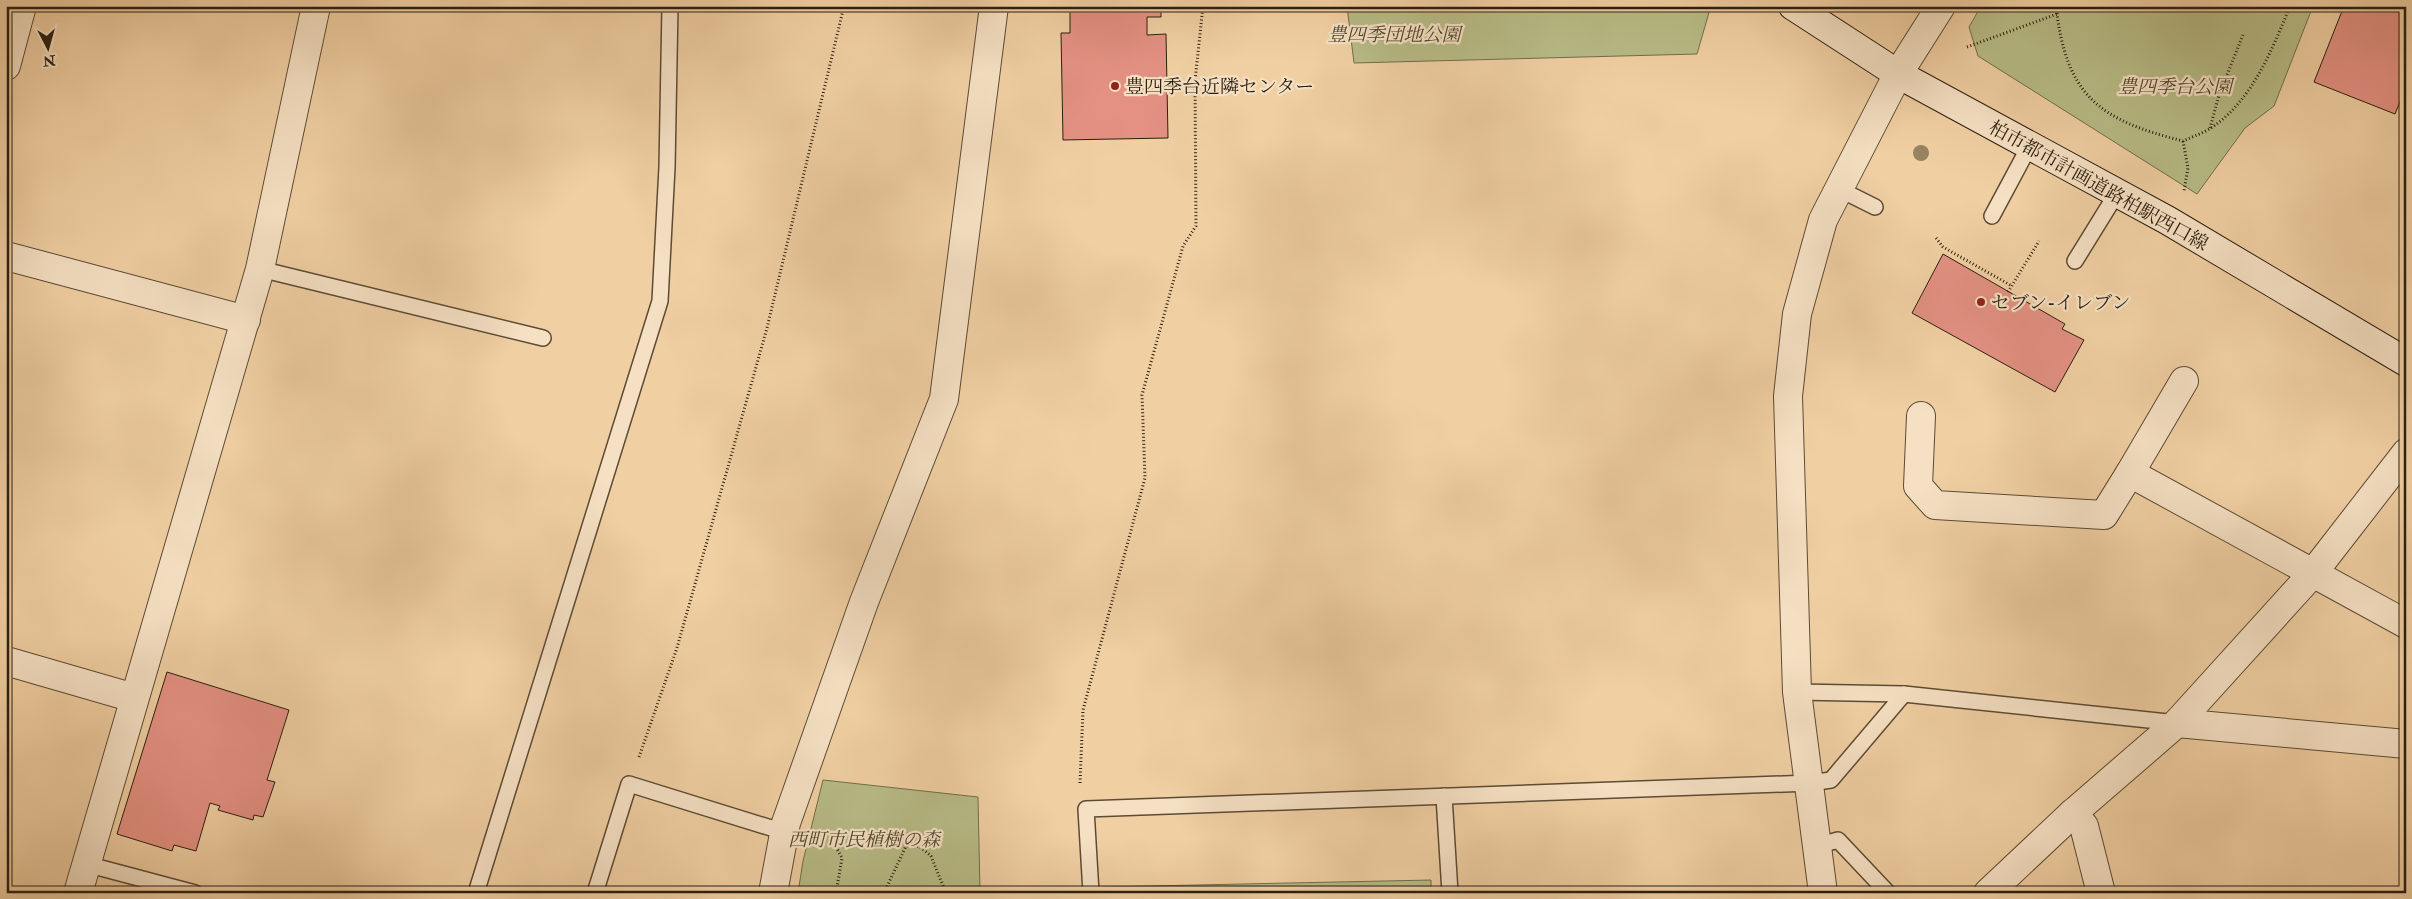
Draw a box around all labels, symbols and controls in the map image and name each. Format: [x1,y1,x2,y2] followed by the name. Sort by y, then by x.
[22,22,72,72] north arrow
[1327,23,1463,47] park label: 豊四季団地公園
[42,51,57,70] text: N
[1125,75,1314,99] place label: 豊四季台近隣センター
[2118,75,2235,99] park label: 豊四季台公園
[1109,80,1121,92] marker: 豊四季台近隣センター
[1985,116,2212,256] street label: 柏市都市計画道路柏駅西口線
[1991,291,2131,315] place label: セブン-イレブン
[1975,296,1987,308] marker: セブン-イレブン
[788,828,942,852] park label: 西町市民植樹の森

